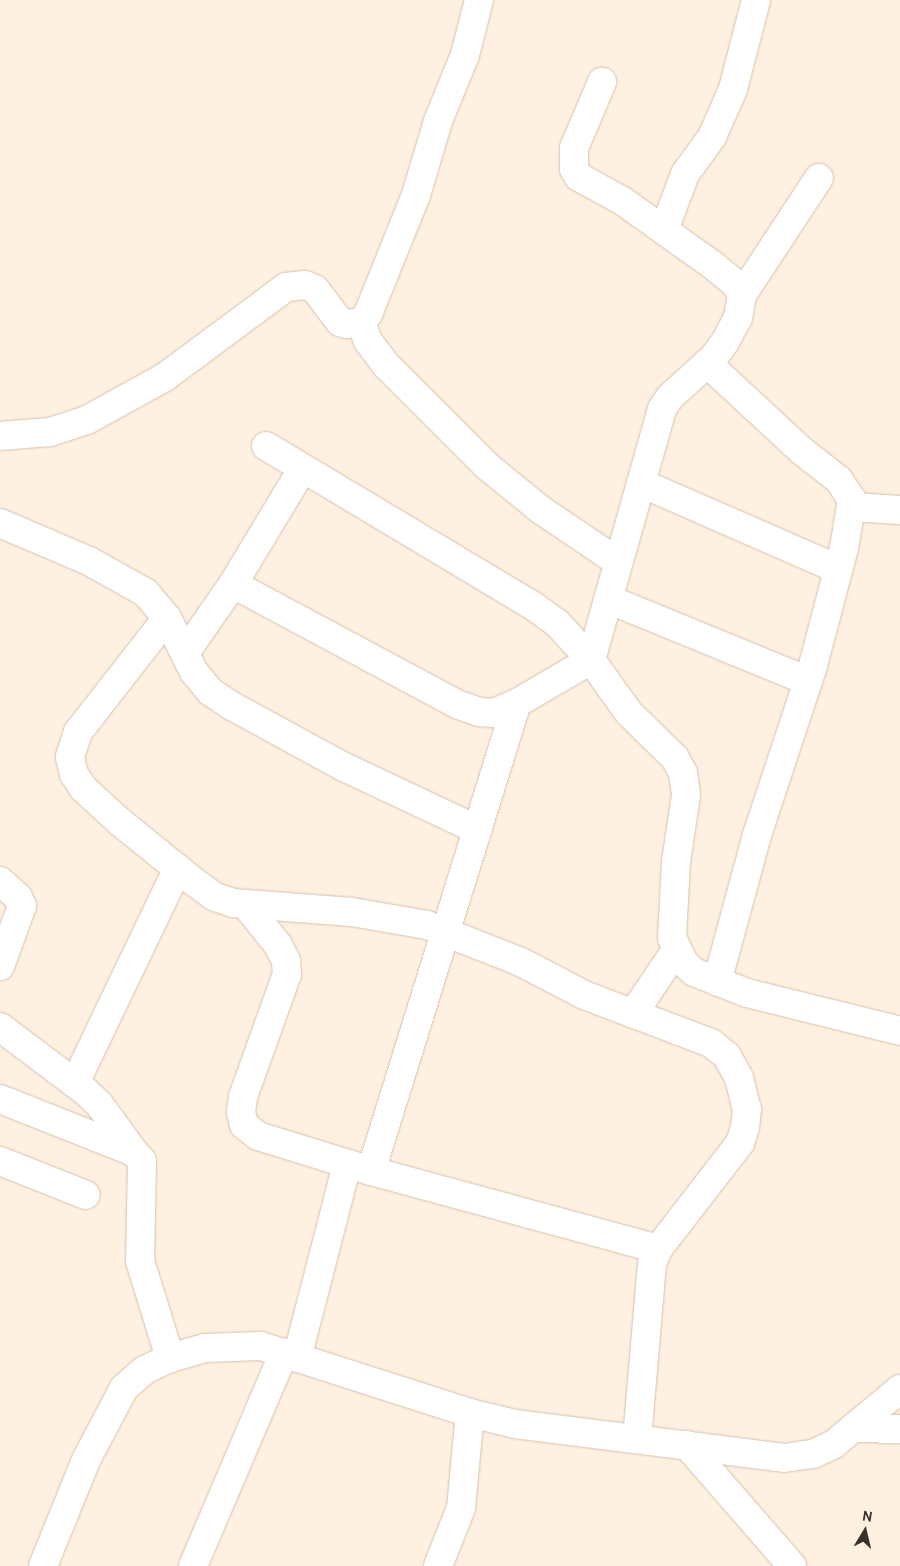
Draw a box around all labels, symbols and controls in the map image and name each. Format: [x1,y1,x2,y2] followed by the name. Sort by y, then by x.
[840,1506,890,1556] north arrow
[861,1507,874,1526] text: N

